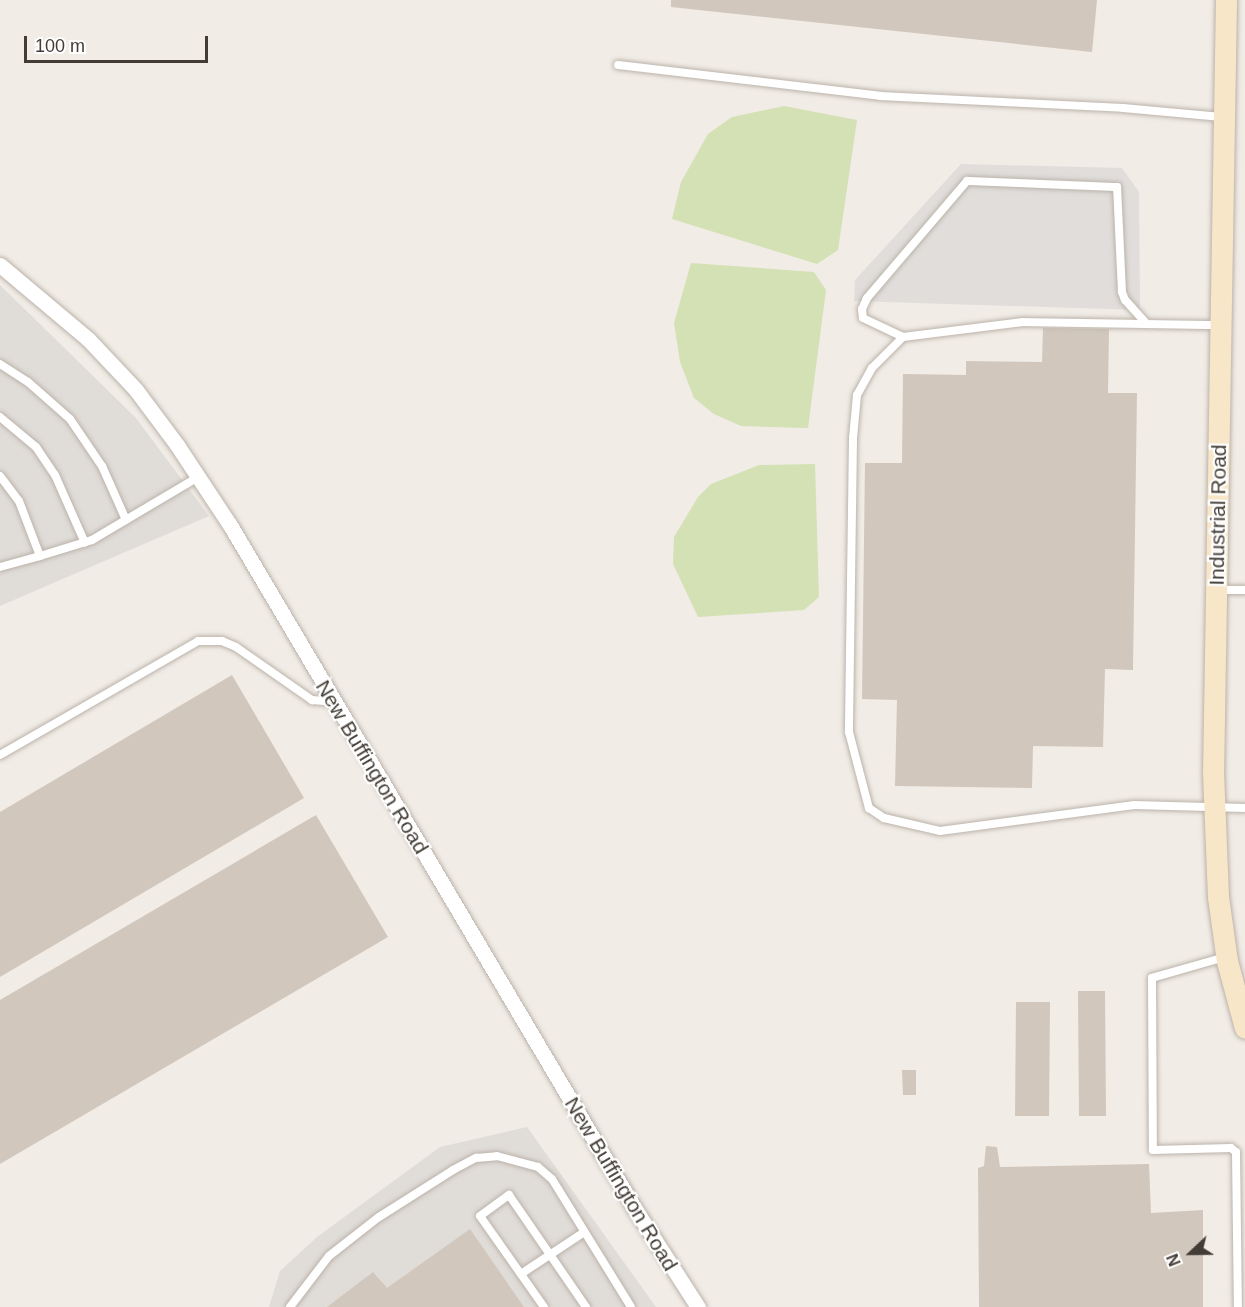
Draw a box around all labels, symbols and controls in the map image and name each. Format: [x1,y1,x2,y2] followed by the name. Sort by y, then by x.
[27,24,212,62] scale bar
[35,36,85,56] text: 100 m
[1204,444,1232,586] street label: Industrial Road
[310,676,434,858] street label: New Buffington Road
[559,1093,683,1275] street label: New Buffington Road
[1161,1223,1221,1283] north arrow
[1164,1251,1184,1268] text: N

